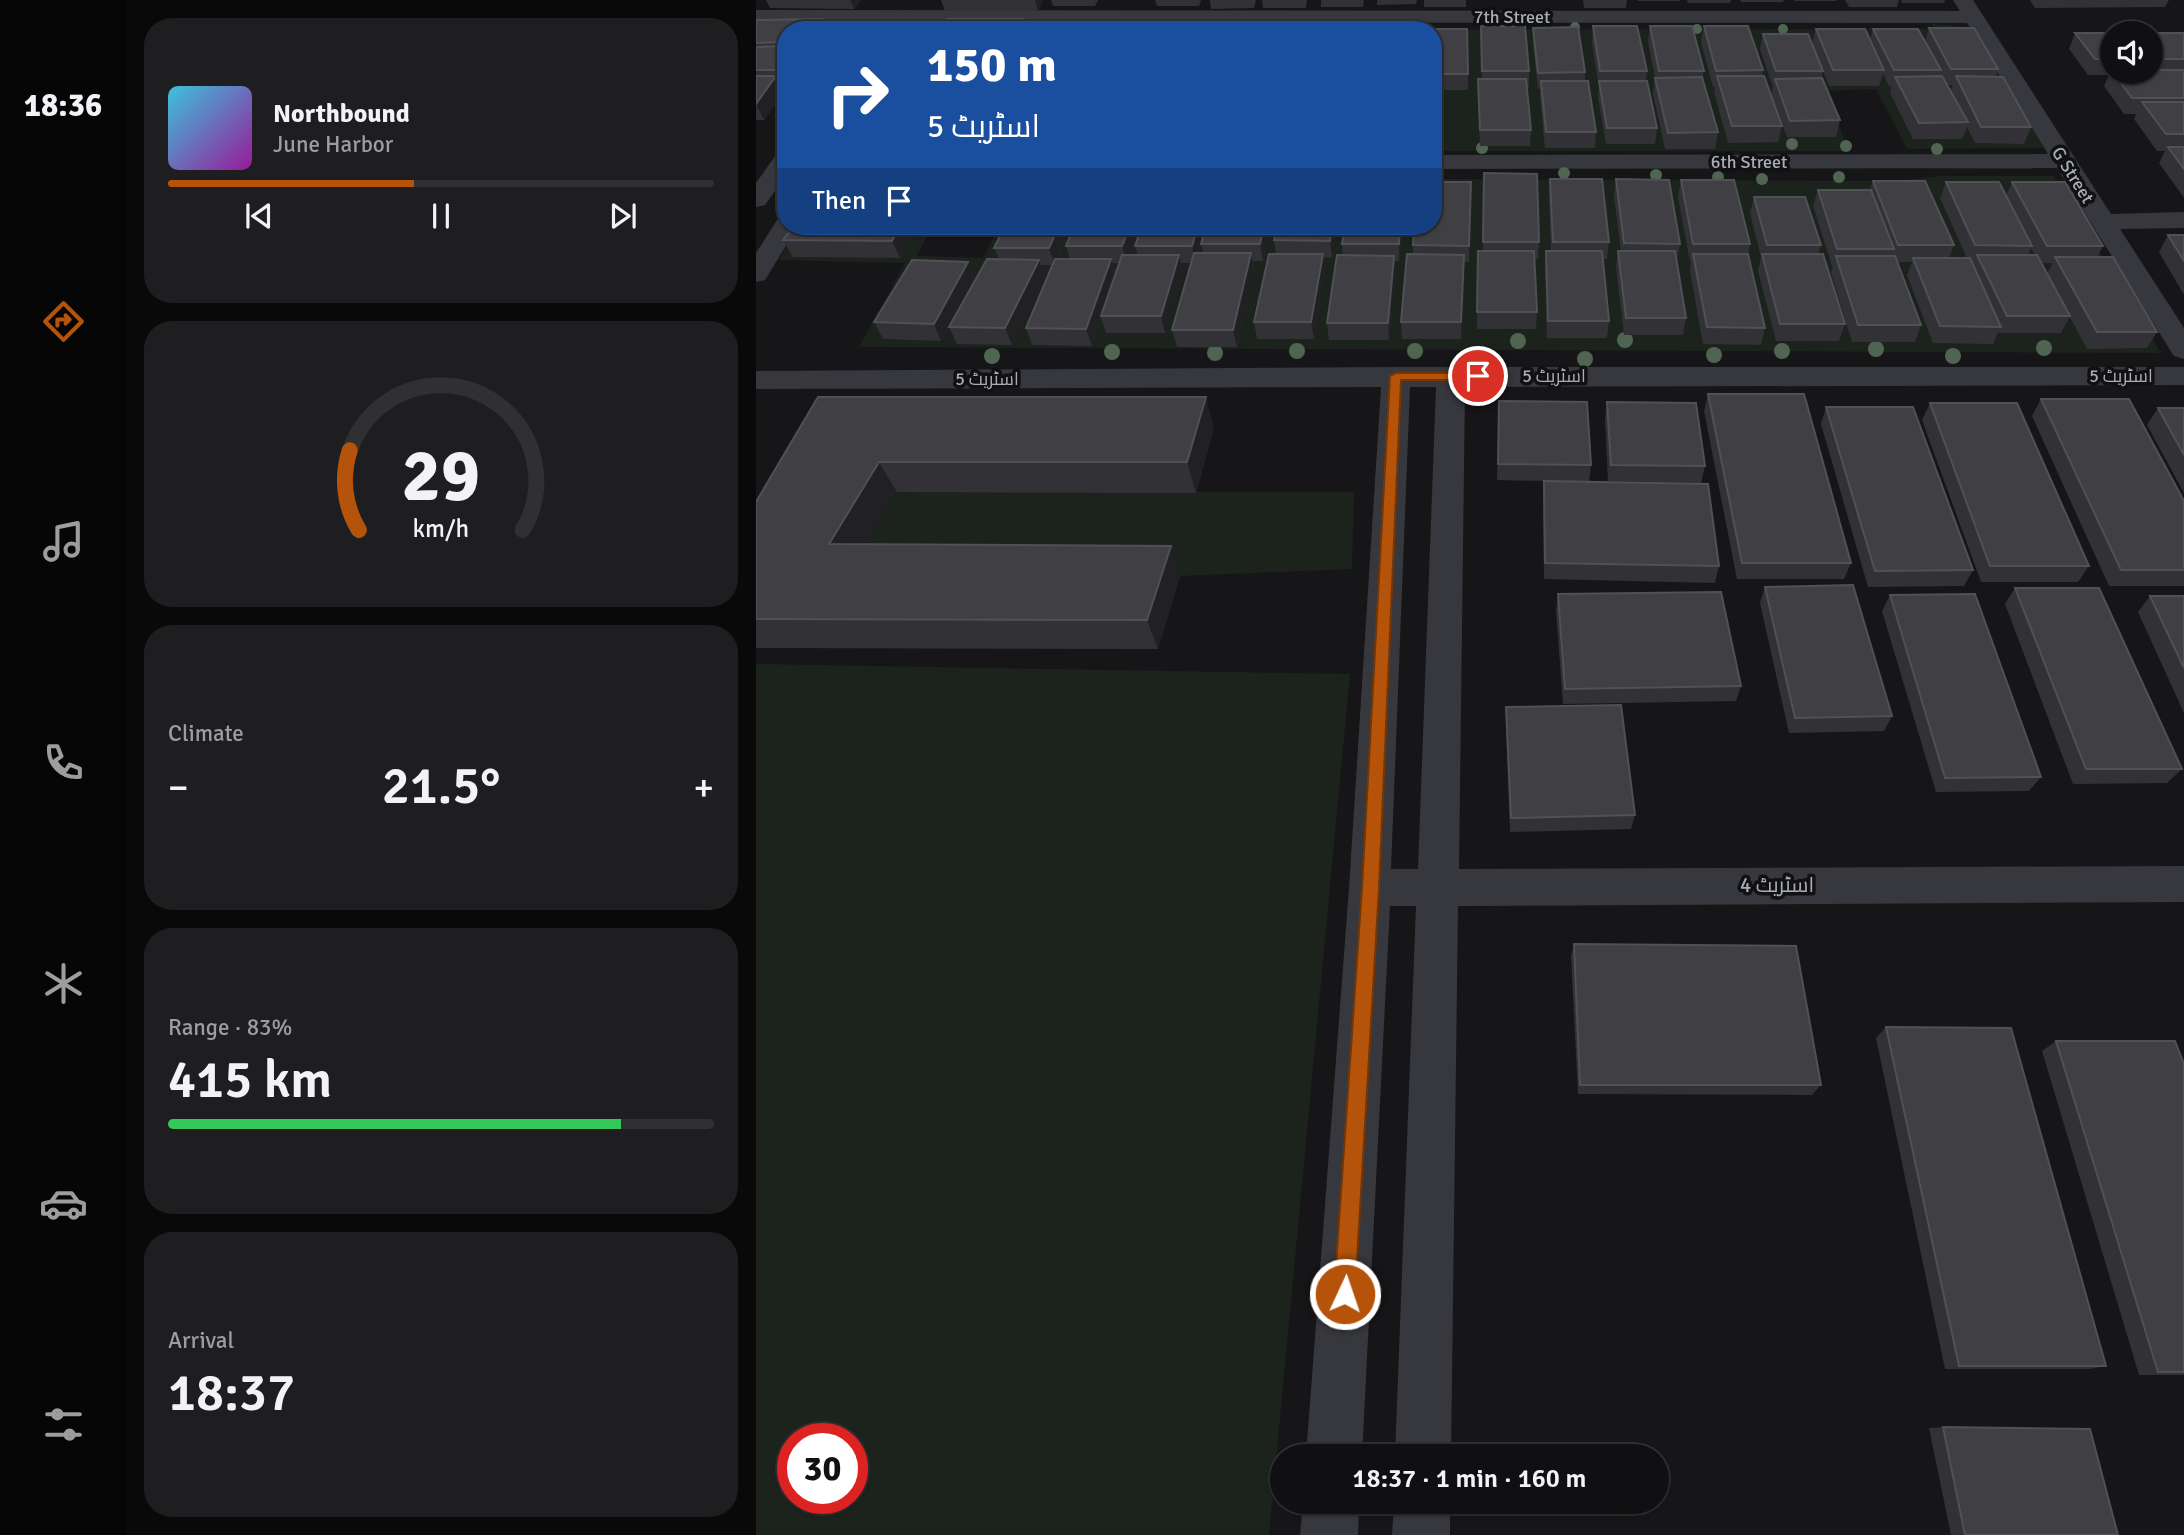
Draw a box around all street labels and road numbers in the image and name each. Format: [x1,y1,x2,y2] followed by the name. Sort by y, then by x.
[1474,6,1550,28] street label: 7th Street
[2047,143,2099,207] street label: G Street
[1711,151,1787,173] street label: 6th Street
[1522,365,1586,387] street label: اسٹریٹ 5
[2089,365,2153,387] street label: اسٹریٹ 5
[955,368,1019,390] street label: اسٹریٹ 5
[1740,872,1814,898] street label: اسٹریٹ 4

